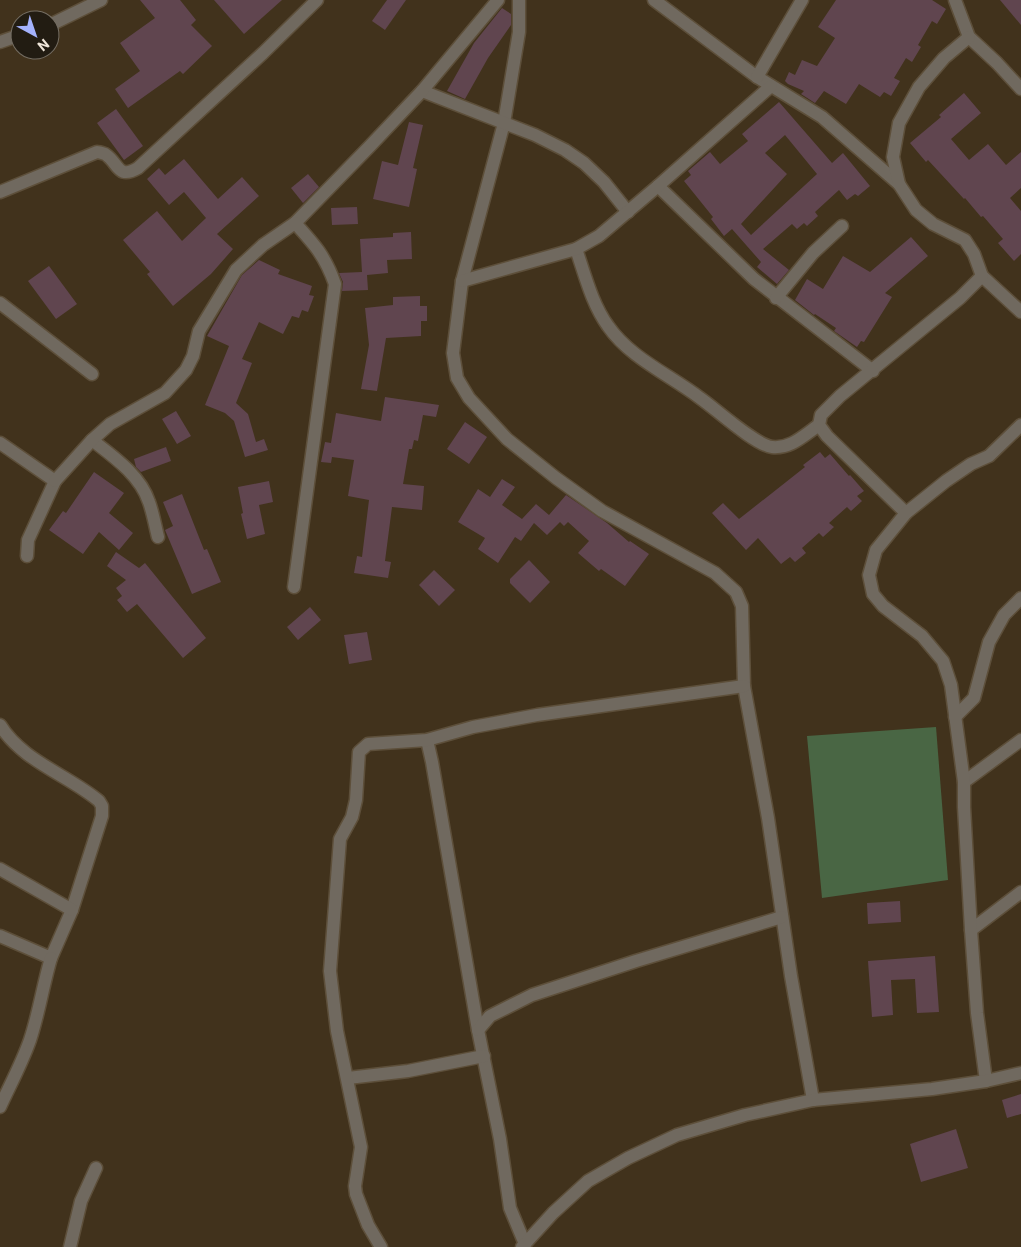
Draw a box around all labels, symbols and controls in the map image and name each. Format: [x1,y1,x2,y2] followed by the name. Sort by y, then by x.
[10,10,60,60] north arrow
[34,36,52,54] text: N

